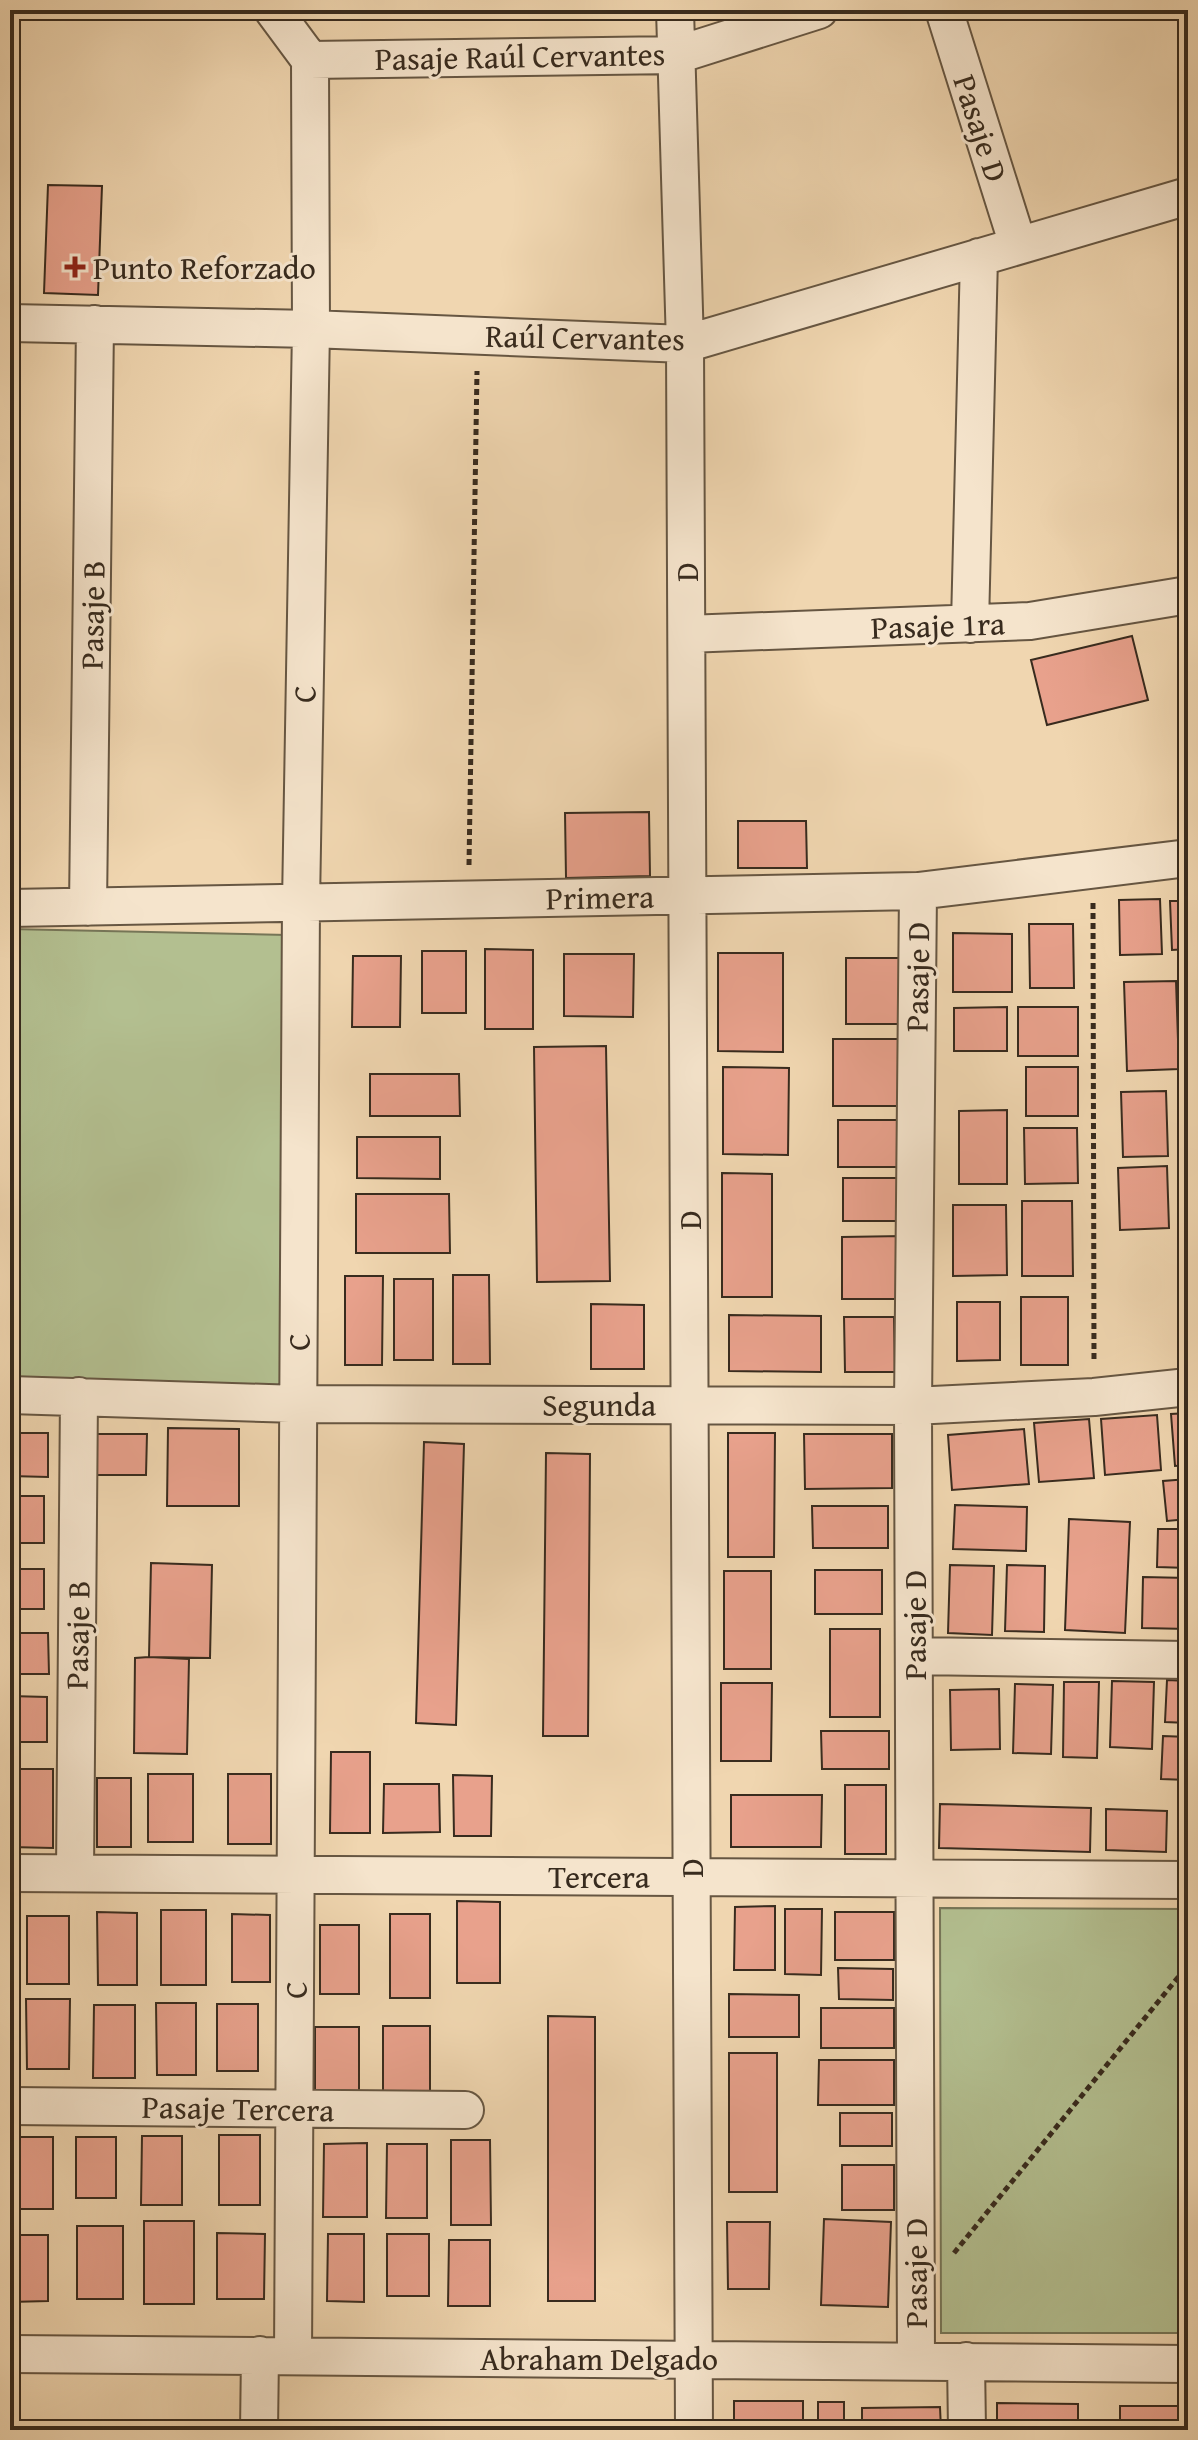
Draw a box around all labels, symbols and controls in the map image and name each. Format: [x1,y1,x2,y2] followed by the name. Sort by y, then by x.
[374,30,666,82] street label: Pasaje Raúl Cervantes
[942,68,1020,188] street label: Pasaje D
[93,244,316,291] place label: Punto Reforzado
[64,256,86,278] marker: Punto Reforzado
[485,312,685,362] street label: Raúl Cervantes
[68,560,116,670] street label: Pasaje B
[663,562,710,582] street label: D
[870,599,1006,651] street label: Pasaje 1ra
[280,685,328,703] street label: C
[545,873,655,921] street label: Primera
[893,921,941,1033] street label: Pasaje D
[666,1210,713,1230] street label: D
[275,1333,322,1351] street label: C
[542,1381,656,1428] street label: Segunda
[891,1570,938,1680] street label: Pasaje D
[53,1580,101,1690] street label: Pasaje B
[548,1853,650,1900] street label: Tercera
[668,1858,715,1878] street label: D
[272,1981,319,1999] street label: C
[141,2083,335,2133] street label: Pasaje Tercera
[892,2218,939,2328] street label: Pasaje D
[480,2335,718,2382] street label: Abraham Delgado

